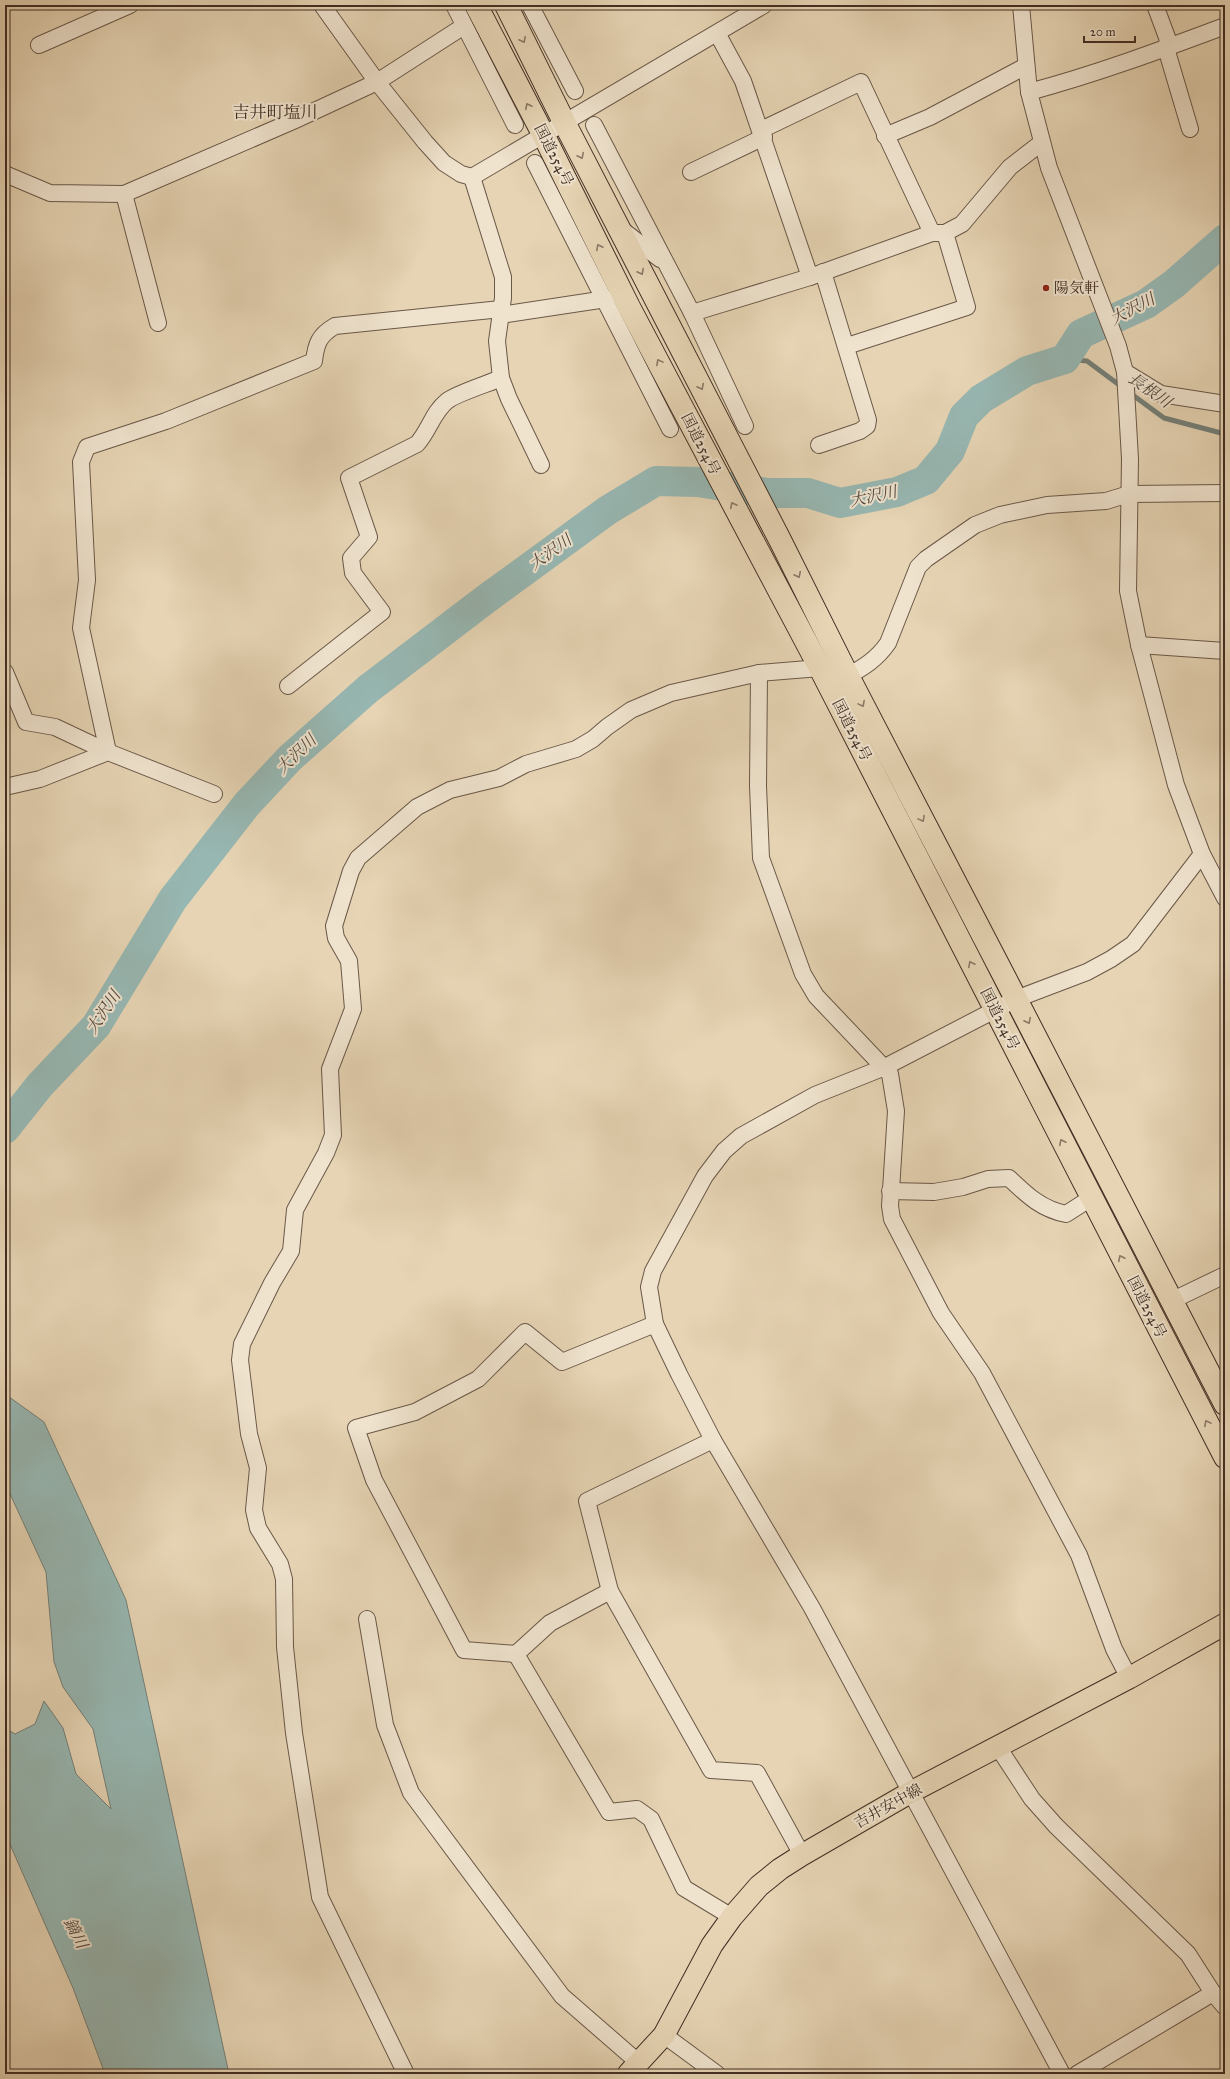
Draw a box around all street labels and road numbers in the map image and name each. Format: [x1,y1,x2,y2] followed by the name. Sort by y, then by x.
[531,121,577,189] street label: 国道254号
[678,410,724,478] street label: 国道254号
[829,696,875,764] street label: 国道254号
[977,985,1023,1053] street label: 国道254号
[1124,1273,1170,1341] street label: 国道254号
[851,1780,925,1832] street label: 吉井安中線

